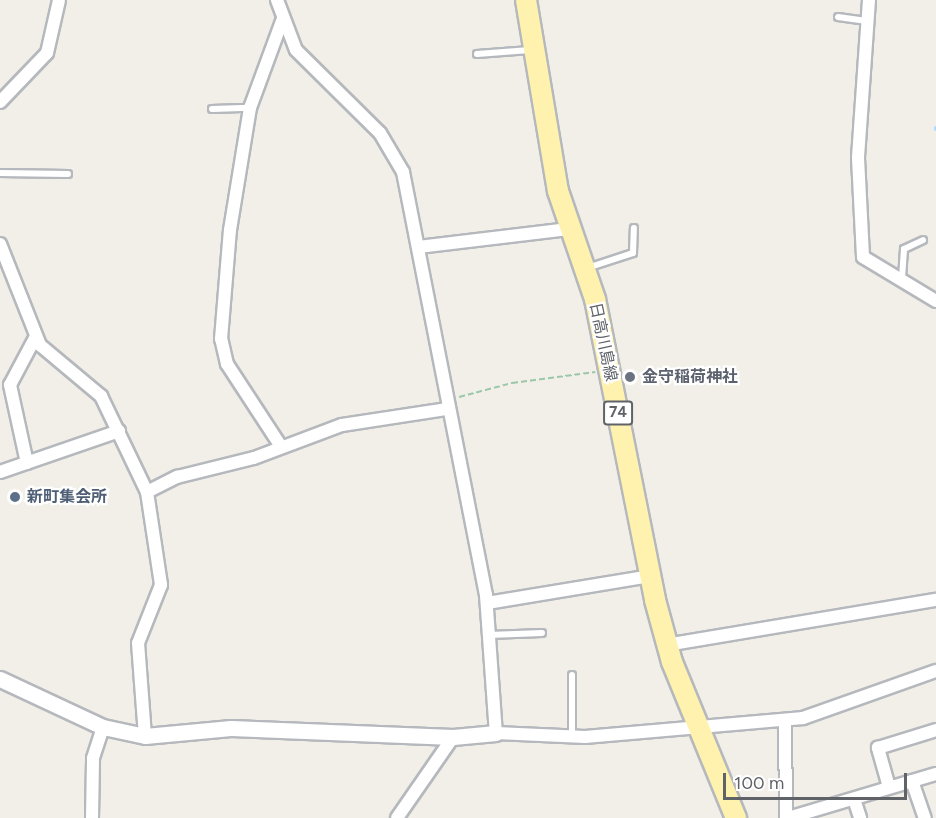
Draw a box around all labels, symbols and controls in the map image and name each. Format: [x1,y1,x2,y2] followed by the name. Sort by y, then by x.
[585,301,621,383] street label: 日高川島線
[642,367,738,387] place label: 金守稲荷神社
[623,370,637,384] marker: 金守稲荷神社
[603,401,633,425] road number: 74
[27,487,107,507] place label: 新町集会所
[8,490,22,504] marker: 新町集会所
[726,761,910,799] scale bar
[734,772,784,794] text: 100 m

